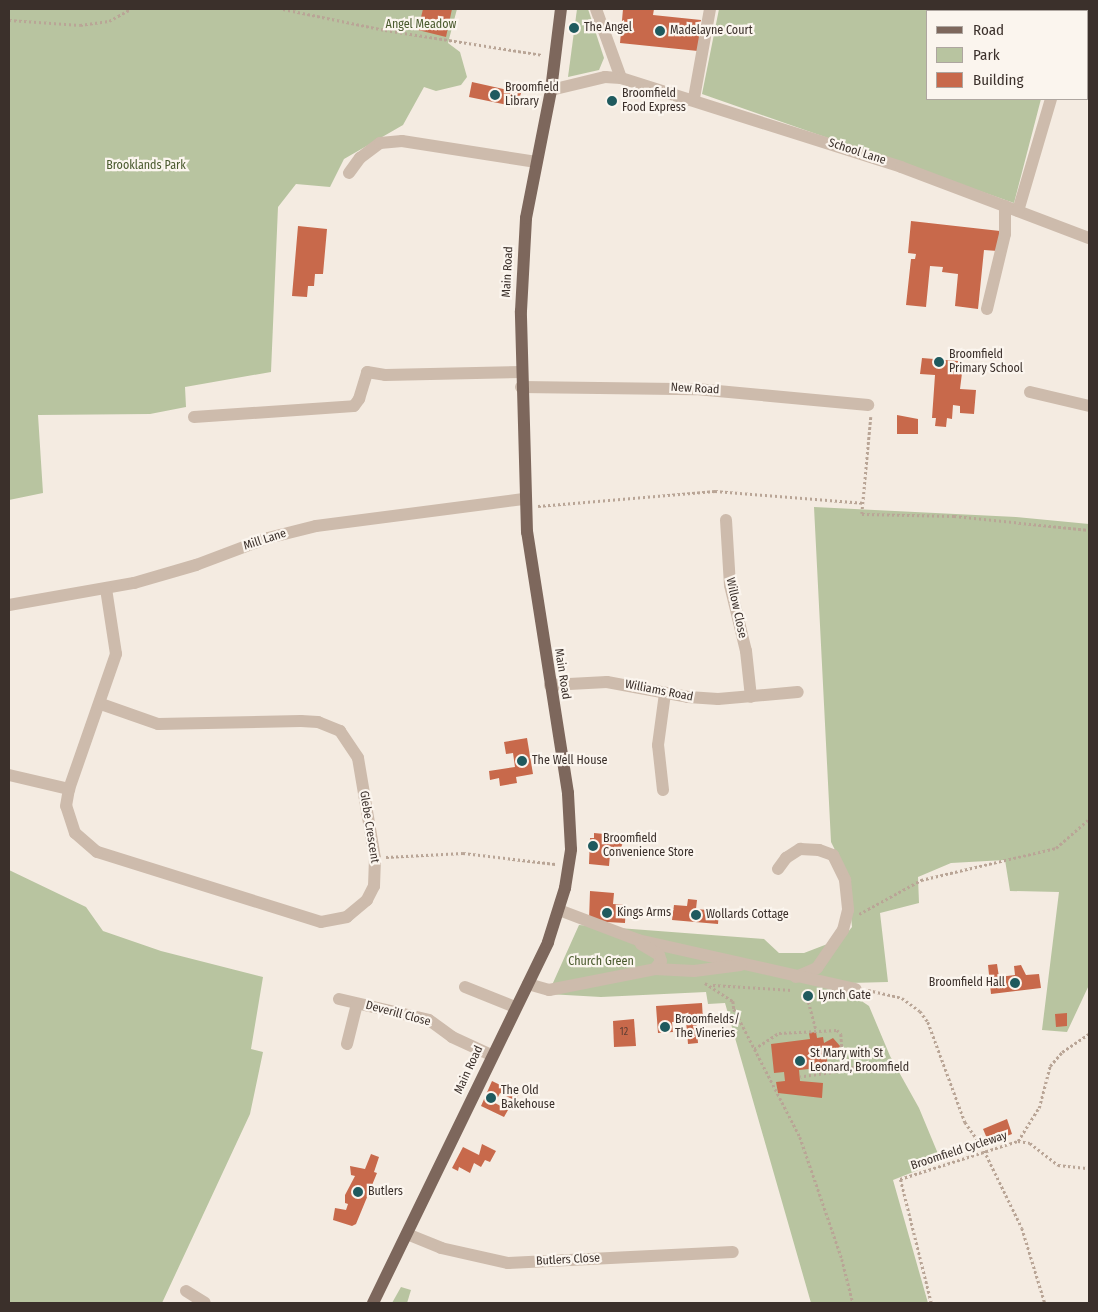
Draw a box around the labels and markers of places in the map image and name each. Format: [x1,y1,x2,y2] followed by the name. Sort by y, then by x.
[584,21,632,35] place label: The Angel
[568,22,580,34] marker: The Angel
[670,24,753,38] place label: Madelayne Court
[654,25,666,37] marker: Madelayne Court
[505,81,559,109] place label: Broomfield Library
[622,87,686,115] place label: Broomfield Food Express
[489,89,501,101] marker: Broomfield Library
[606,95,618,107] marker: Broomfield Food Express
[949,348,1023,376] place label: Broomfield Primary School
[933,356,945,368] marker: Broomfield Primary School
[532,754,607,768] place label: The Well House
[516,755,528,767] marker: The Well House
[603,832,694,860] place label: Broomfield Convenience Store
[587,840,599,852] marker: Broomfield Convenience Store
[617,906,671,920] place label: Kings Arms
[601,907,613,919] marker: Kings Arms
[706,908,789,922] place label: Wollards Cottage
[690,909,702,921] marker: Wollards Cottage
[929,976,1005,990] place label: Broomfield Hall
[1009,977,1021,989] marker: Broomfield Hall
[818,989,871,1003] place label: Lynch Gate
[802,990,814,1002] marker: Lynch Gate
[675,1013,740,1041] place label: Broomfields/ The Vineries
[659,1021,671,1033] marker: Broomfields/ The Vineries
[810,1047,909,1075] place label: St Mary with St Leonard, Broomfield
[794,1055,806,1067] marker: St Mary with St Leonard, Broomfield
[501,1084,555,1112] place label: The Old Bakehouse
[485,1092,497,1104] marker: The Old Bakehouse
[368,1185,403,1199] place label: Butlers
[352,1186,364,1198] marker: Butlers

